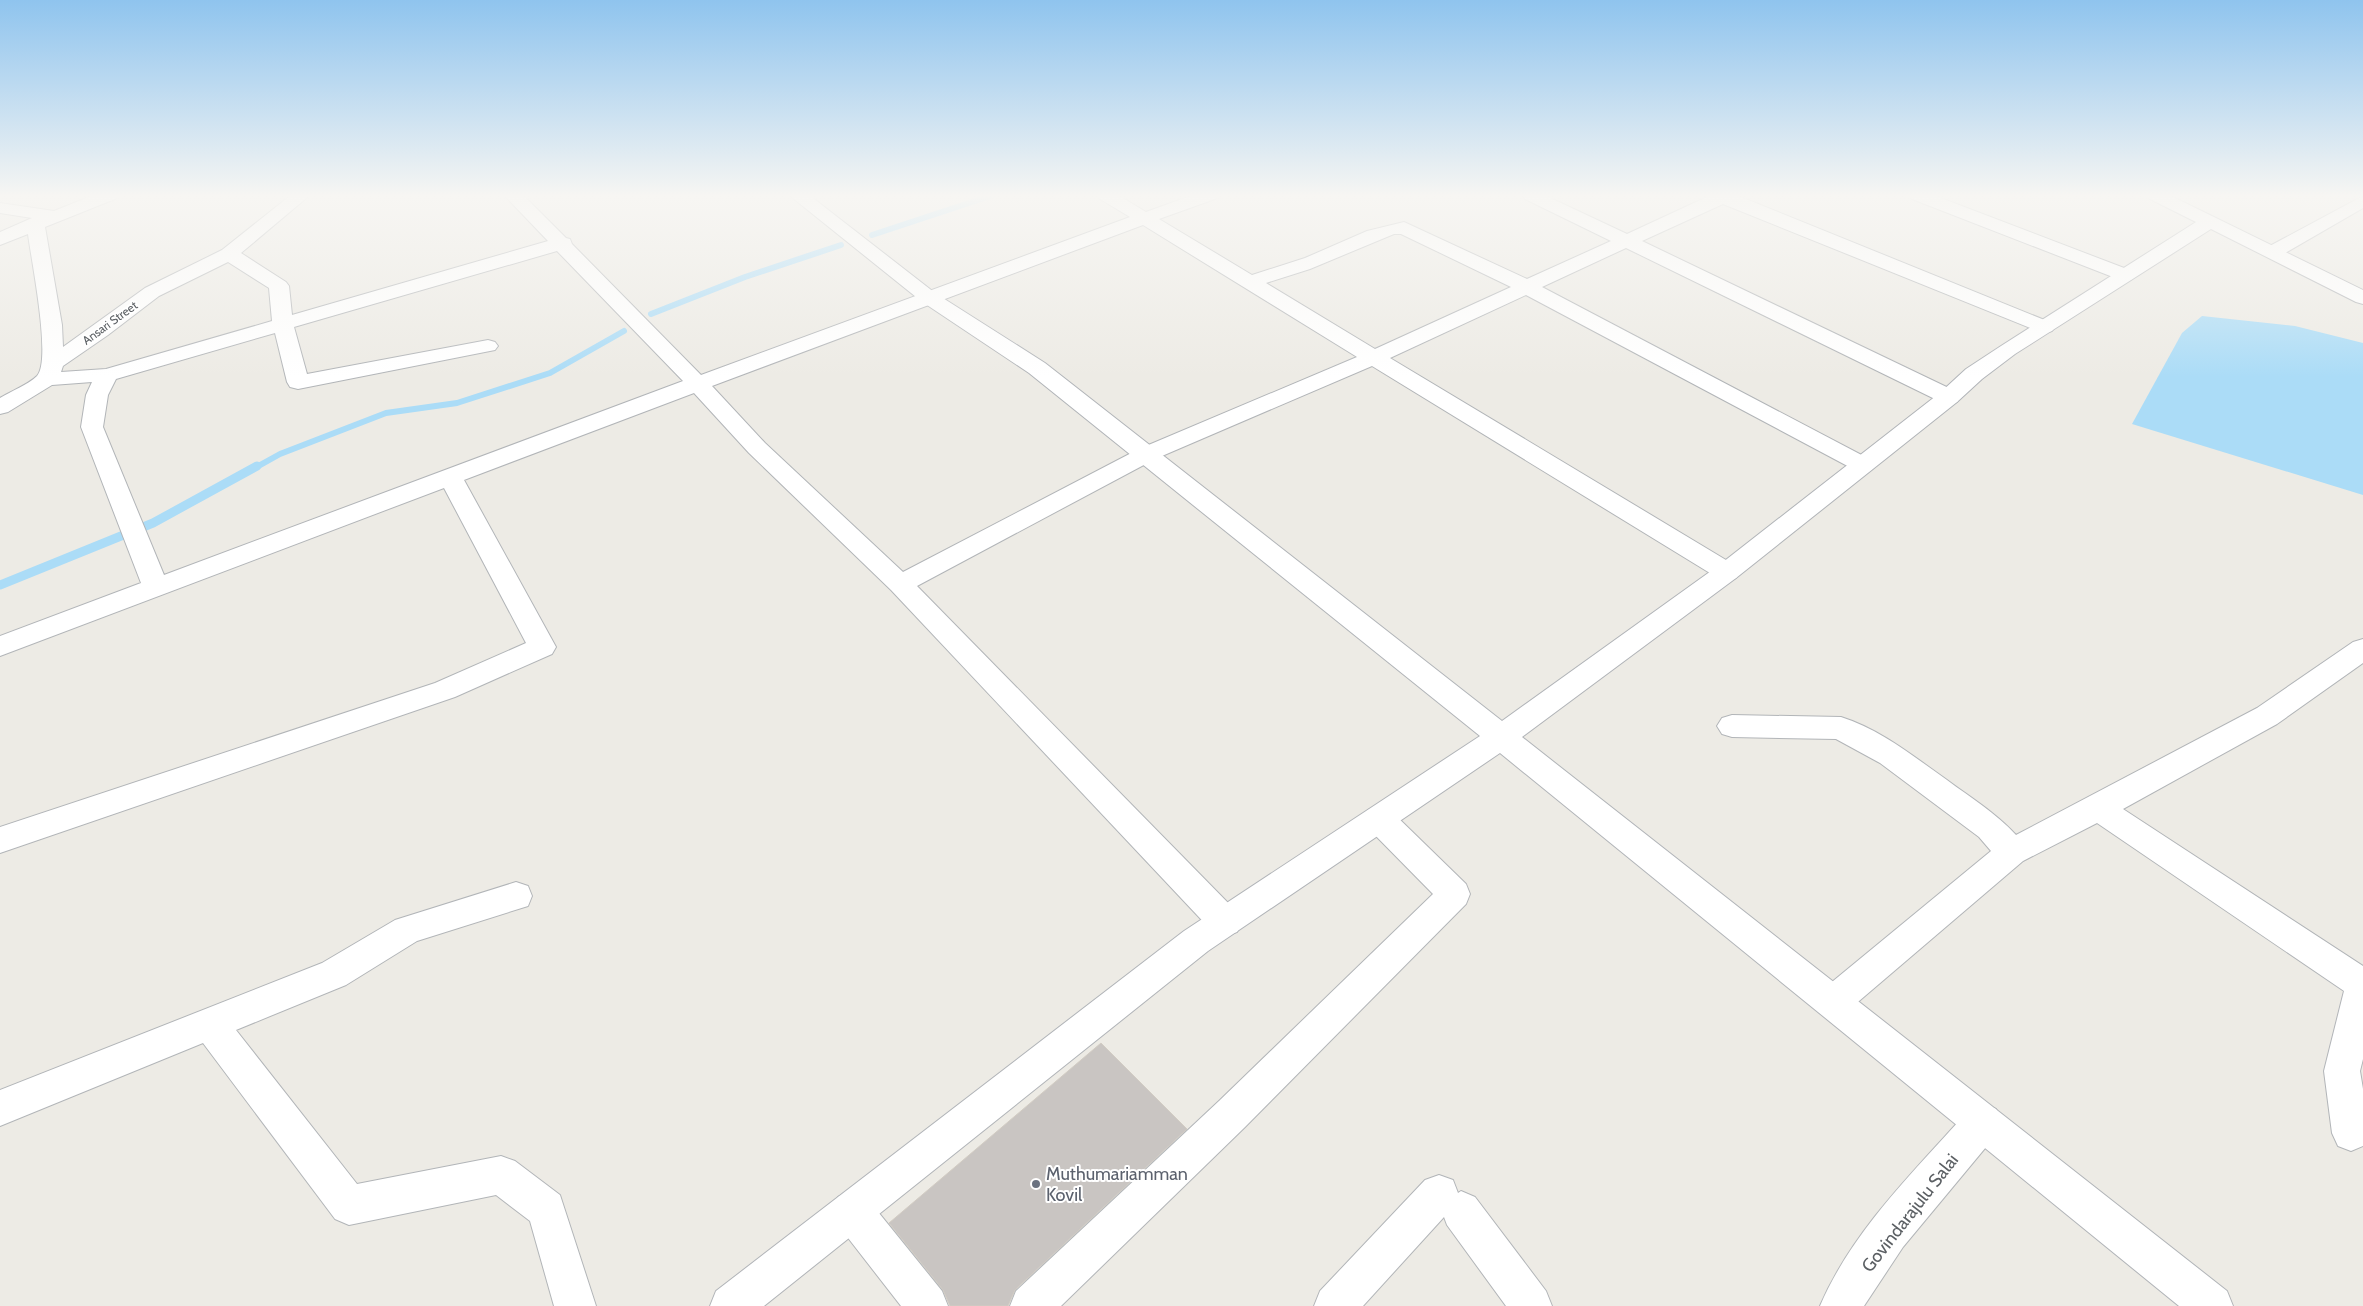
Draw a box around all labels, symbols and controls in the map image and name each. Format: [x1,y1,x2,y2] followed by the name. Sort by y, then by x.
[79,298,140,348] street label: Ansari Street
[1857,1149,1963,1277] street label: Govindarajulu Salai
[1046,1163,1188,1206] place label: Muthumariamman Kovil
[1030,1178,1042,1190] marker: Muthumariamman Kovil

